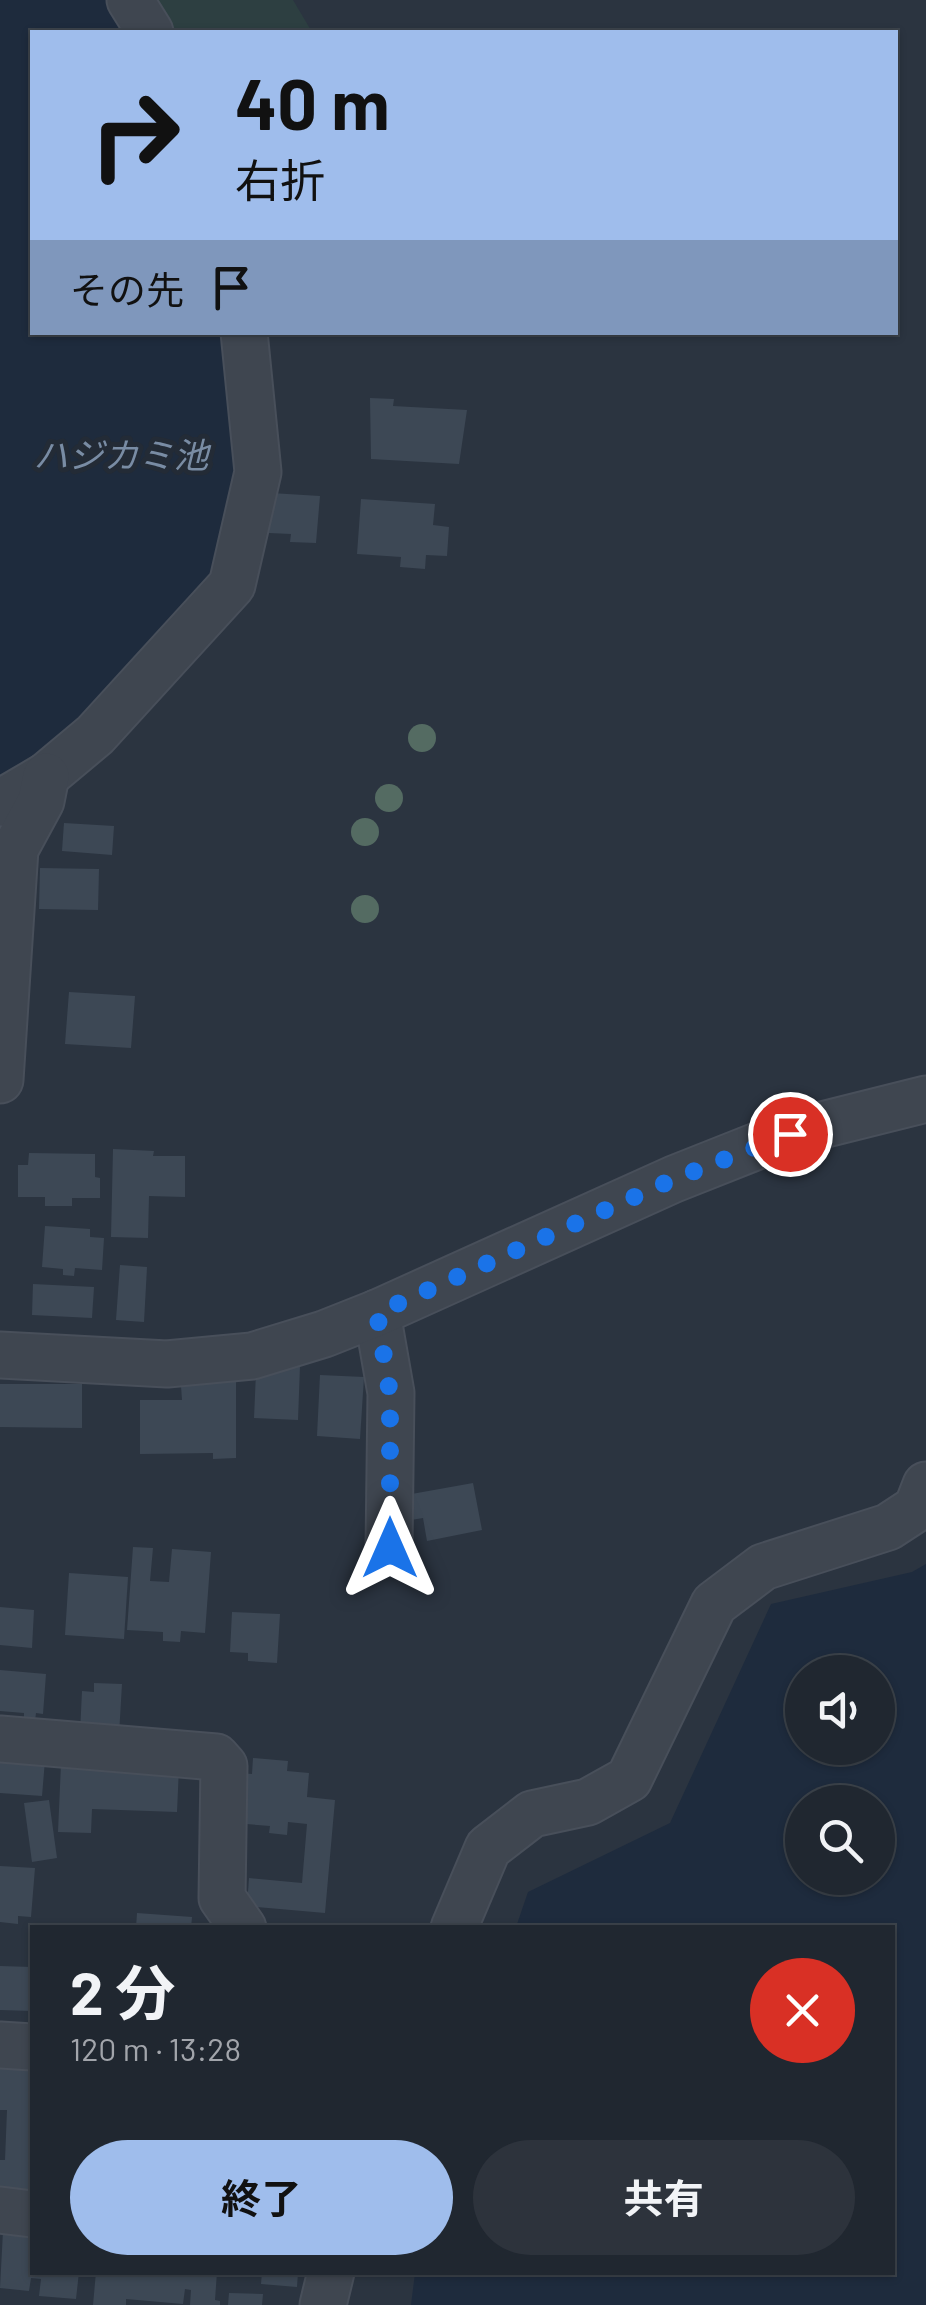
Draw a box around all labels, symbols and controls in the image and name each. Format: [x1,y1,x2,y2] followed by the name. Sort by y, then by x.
[235,60,390,144] text: 40 m
[70,70,200,200] icon: right
[235,152,325,206] text: 右折
[204,260,259,315] icon: arrive
[70,266,184,312] text: その先
[33,433,211,475] water label: ハジカミ池
[748,1092,833,1177] pin
[763,1107,818,1162] icon: arrive
[338,1496,442,1600] position arrow
[785,1655,895,1895] map controls
[785,1655,895,1765] button: sound
[785,1785,895,1895] button: search
[70,1955,176,2027] text: 2 分
[750,1958,855,2063] button: close
[70,2029,241,2067] text: 120 m · 13:28
[70,2140,453,2255] button: 終了
[473,2140,855,2255] button: 共有

